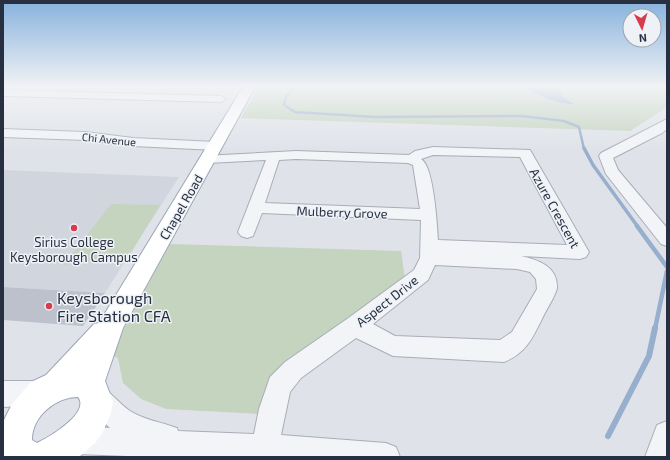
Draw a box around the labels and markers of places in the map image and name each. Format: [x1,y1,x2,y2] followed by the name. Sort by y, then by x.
[69,223,79,233] marker: Sirius College Keysborough Campus
[10,234,138,265] place label: Sirius College Keysborough Campus
[57,288,171,325] place label: Keysborough Fire Station CFA
[44,301,54,311] marker: Keysborough Fire Station CFA

